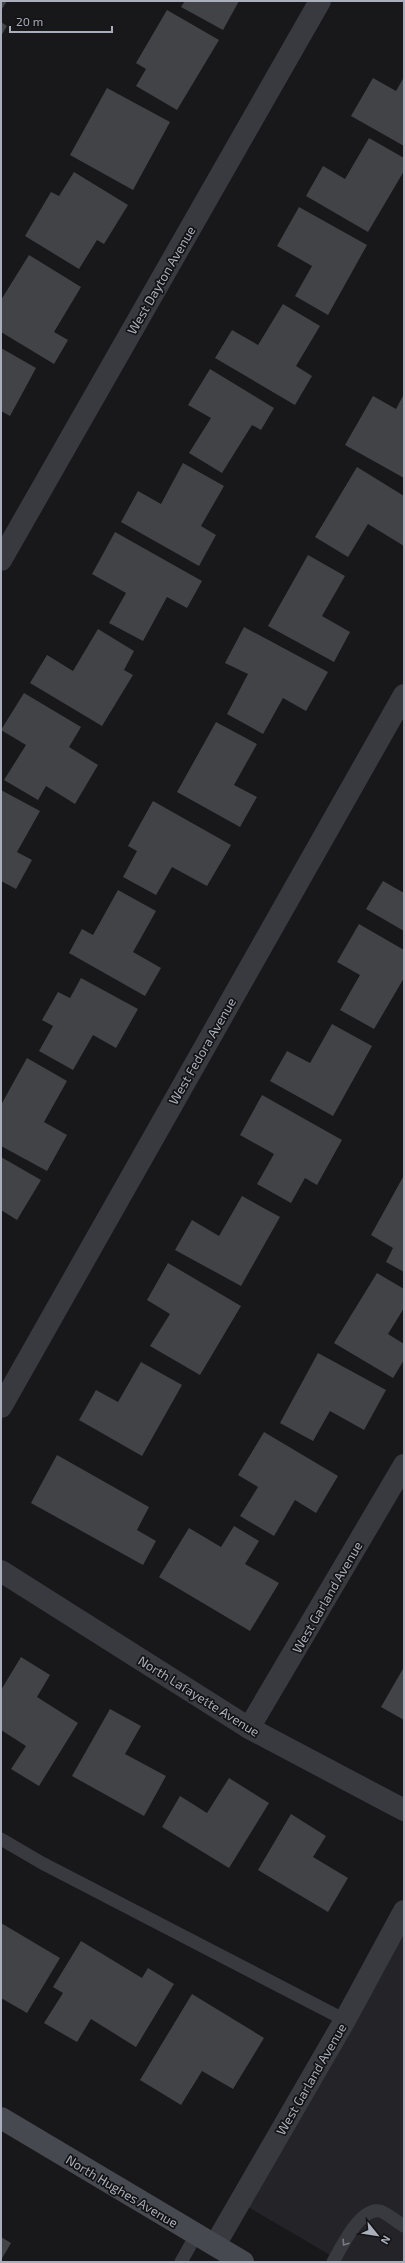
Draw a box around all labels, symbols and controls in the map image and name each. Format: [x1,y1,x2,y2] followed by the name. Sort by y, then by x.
[10,8,112,34] scale bar
[16,14,43,28] text: 20 m
[124,223,198,337] street label: West Dayton Avenue
[165,995,239,1107] street label: West Fedora Avenue
[289,1538,365,1656] street label: West Garland Avenue
[135,1652,263,1740] street label: North Lafayette Avenue
[273,2020,349,2138] street label: West Garland Avenue
[63,2151,181,2231] street label: North Hughes Avenue
[357,2215,397,2255] north arrow
[378,2234,394,2247] text: N
[342,2239,349,2246] one-way arrow

